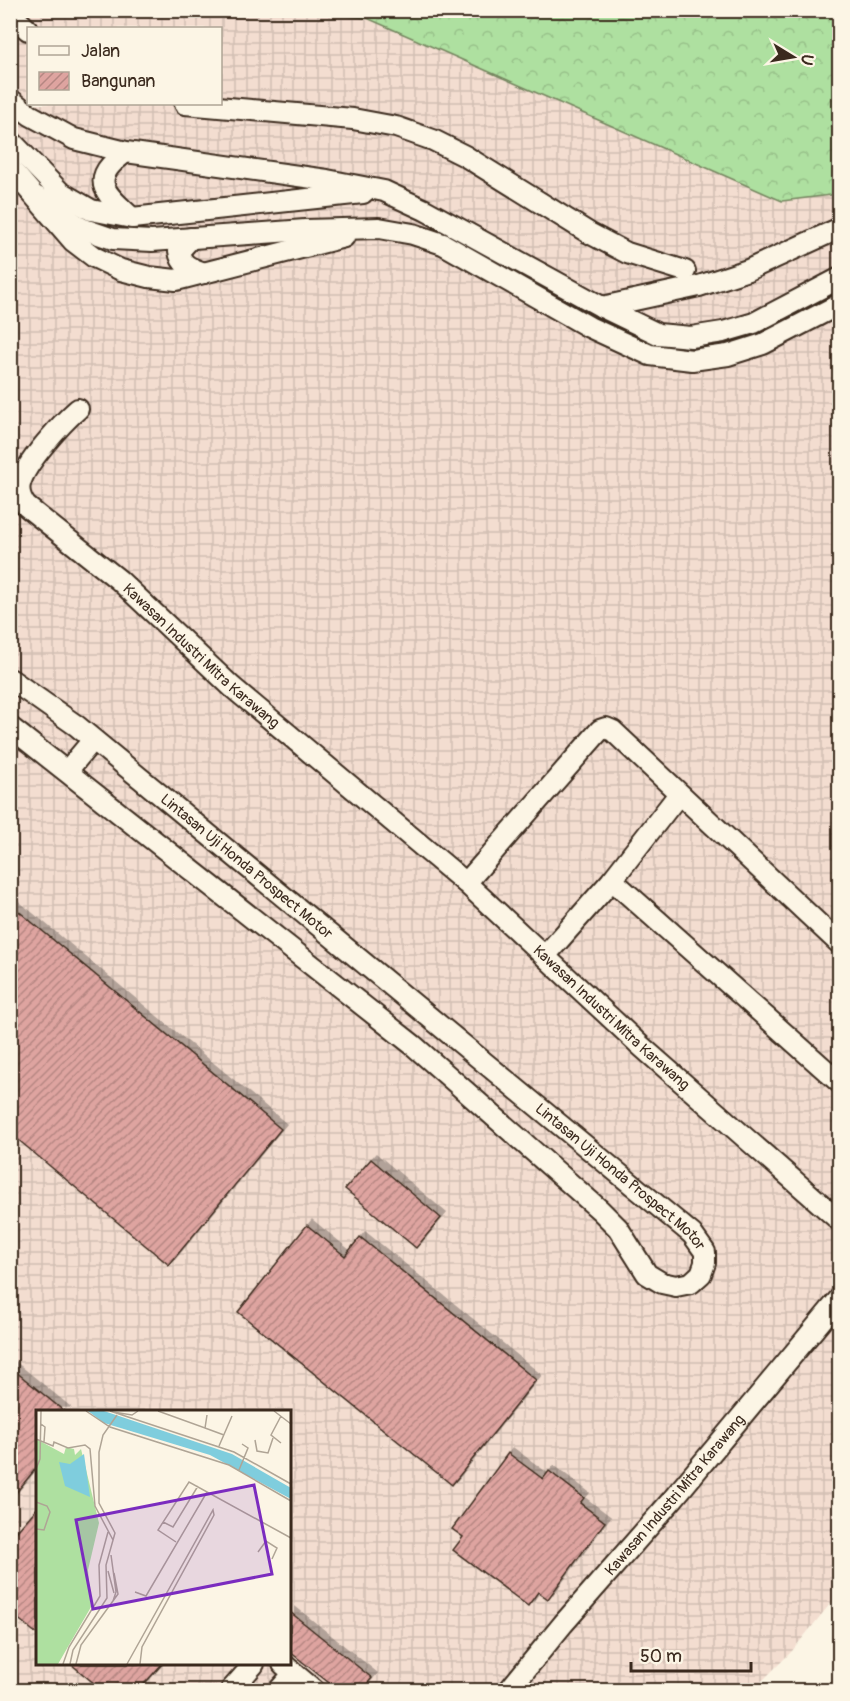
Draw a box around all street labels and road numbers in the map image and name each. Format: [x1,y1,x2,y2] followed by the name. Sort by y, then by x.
[119,579,284,732] street label: Kawasan Industri Mitra Karawang
[157,790,337,943] street label: Lintasan Uji Honda Prospect Motor
[529,941,694,1094] street label: Kawasan Industri Mitra Karawang
[531,1099,710,1254] street label: Lintasan Uji Honda Prospect Motor
[601,1410,749,1579] street label: Kawasan Industri Mitra Karawang

